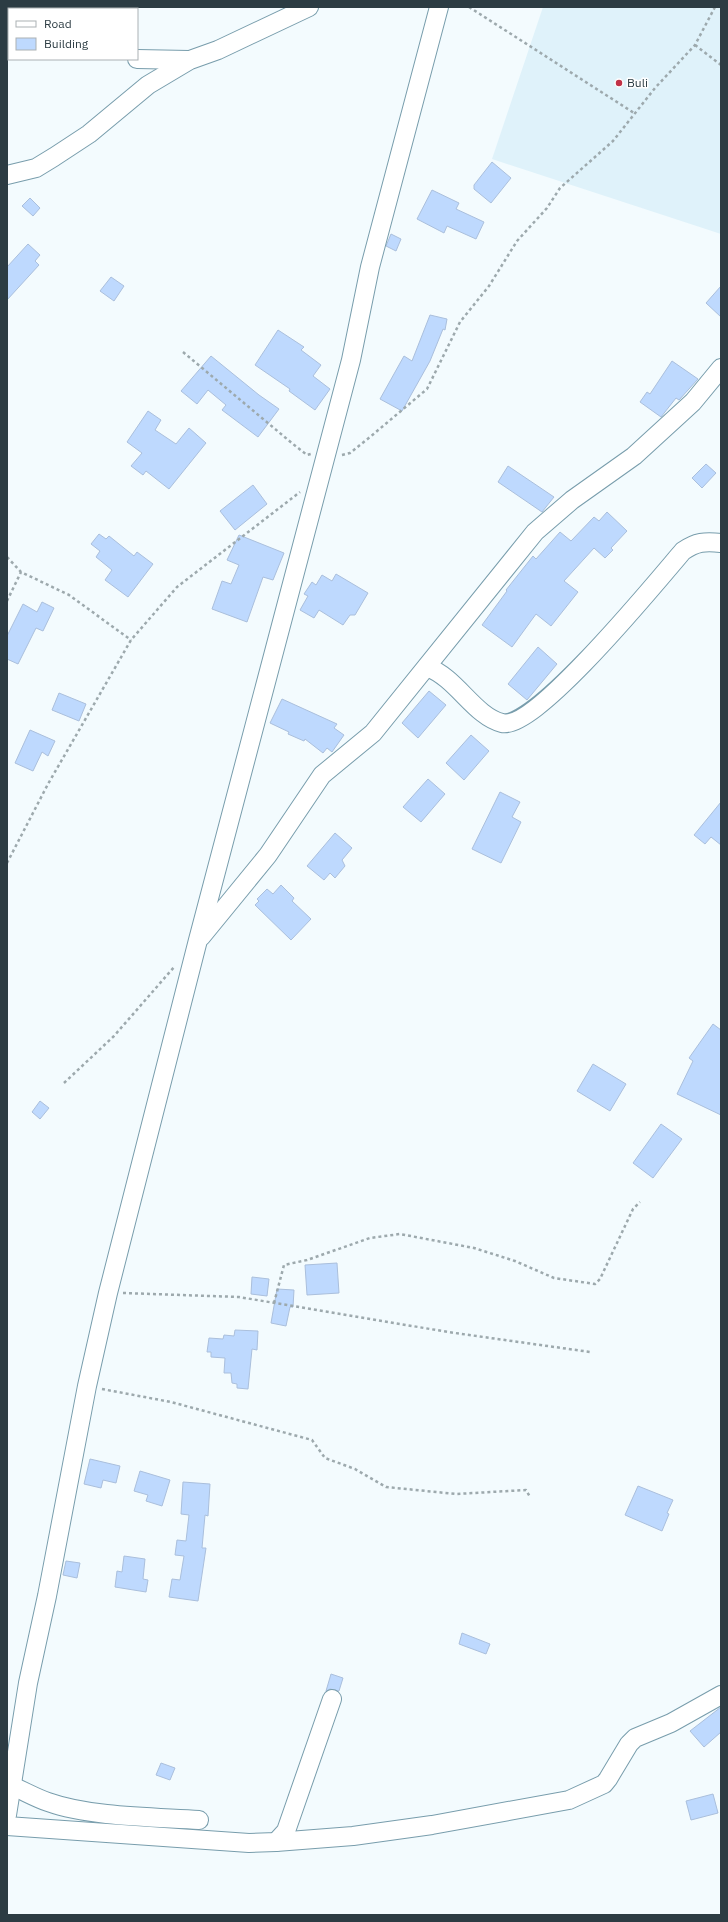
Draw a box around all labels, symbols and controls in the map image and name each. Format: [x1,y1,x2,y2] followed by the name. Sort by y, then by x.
[8,8,138,60] legend
[44,16,72,31] text: Road
[44,36,89,51] text: Building
[627,75,648,90] place label: Buli
[614,78,624,88] marker: Buli

